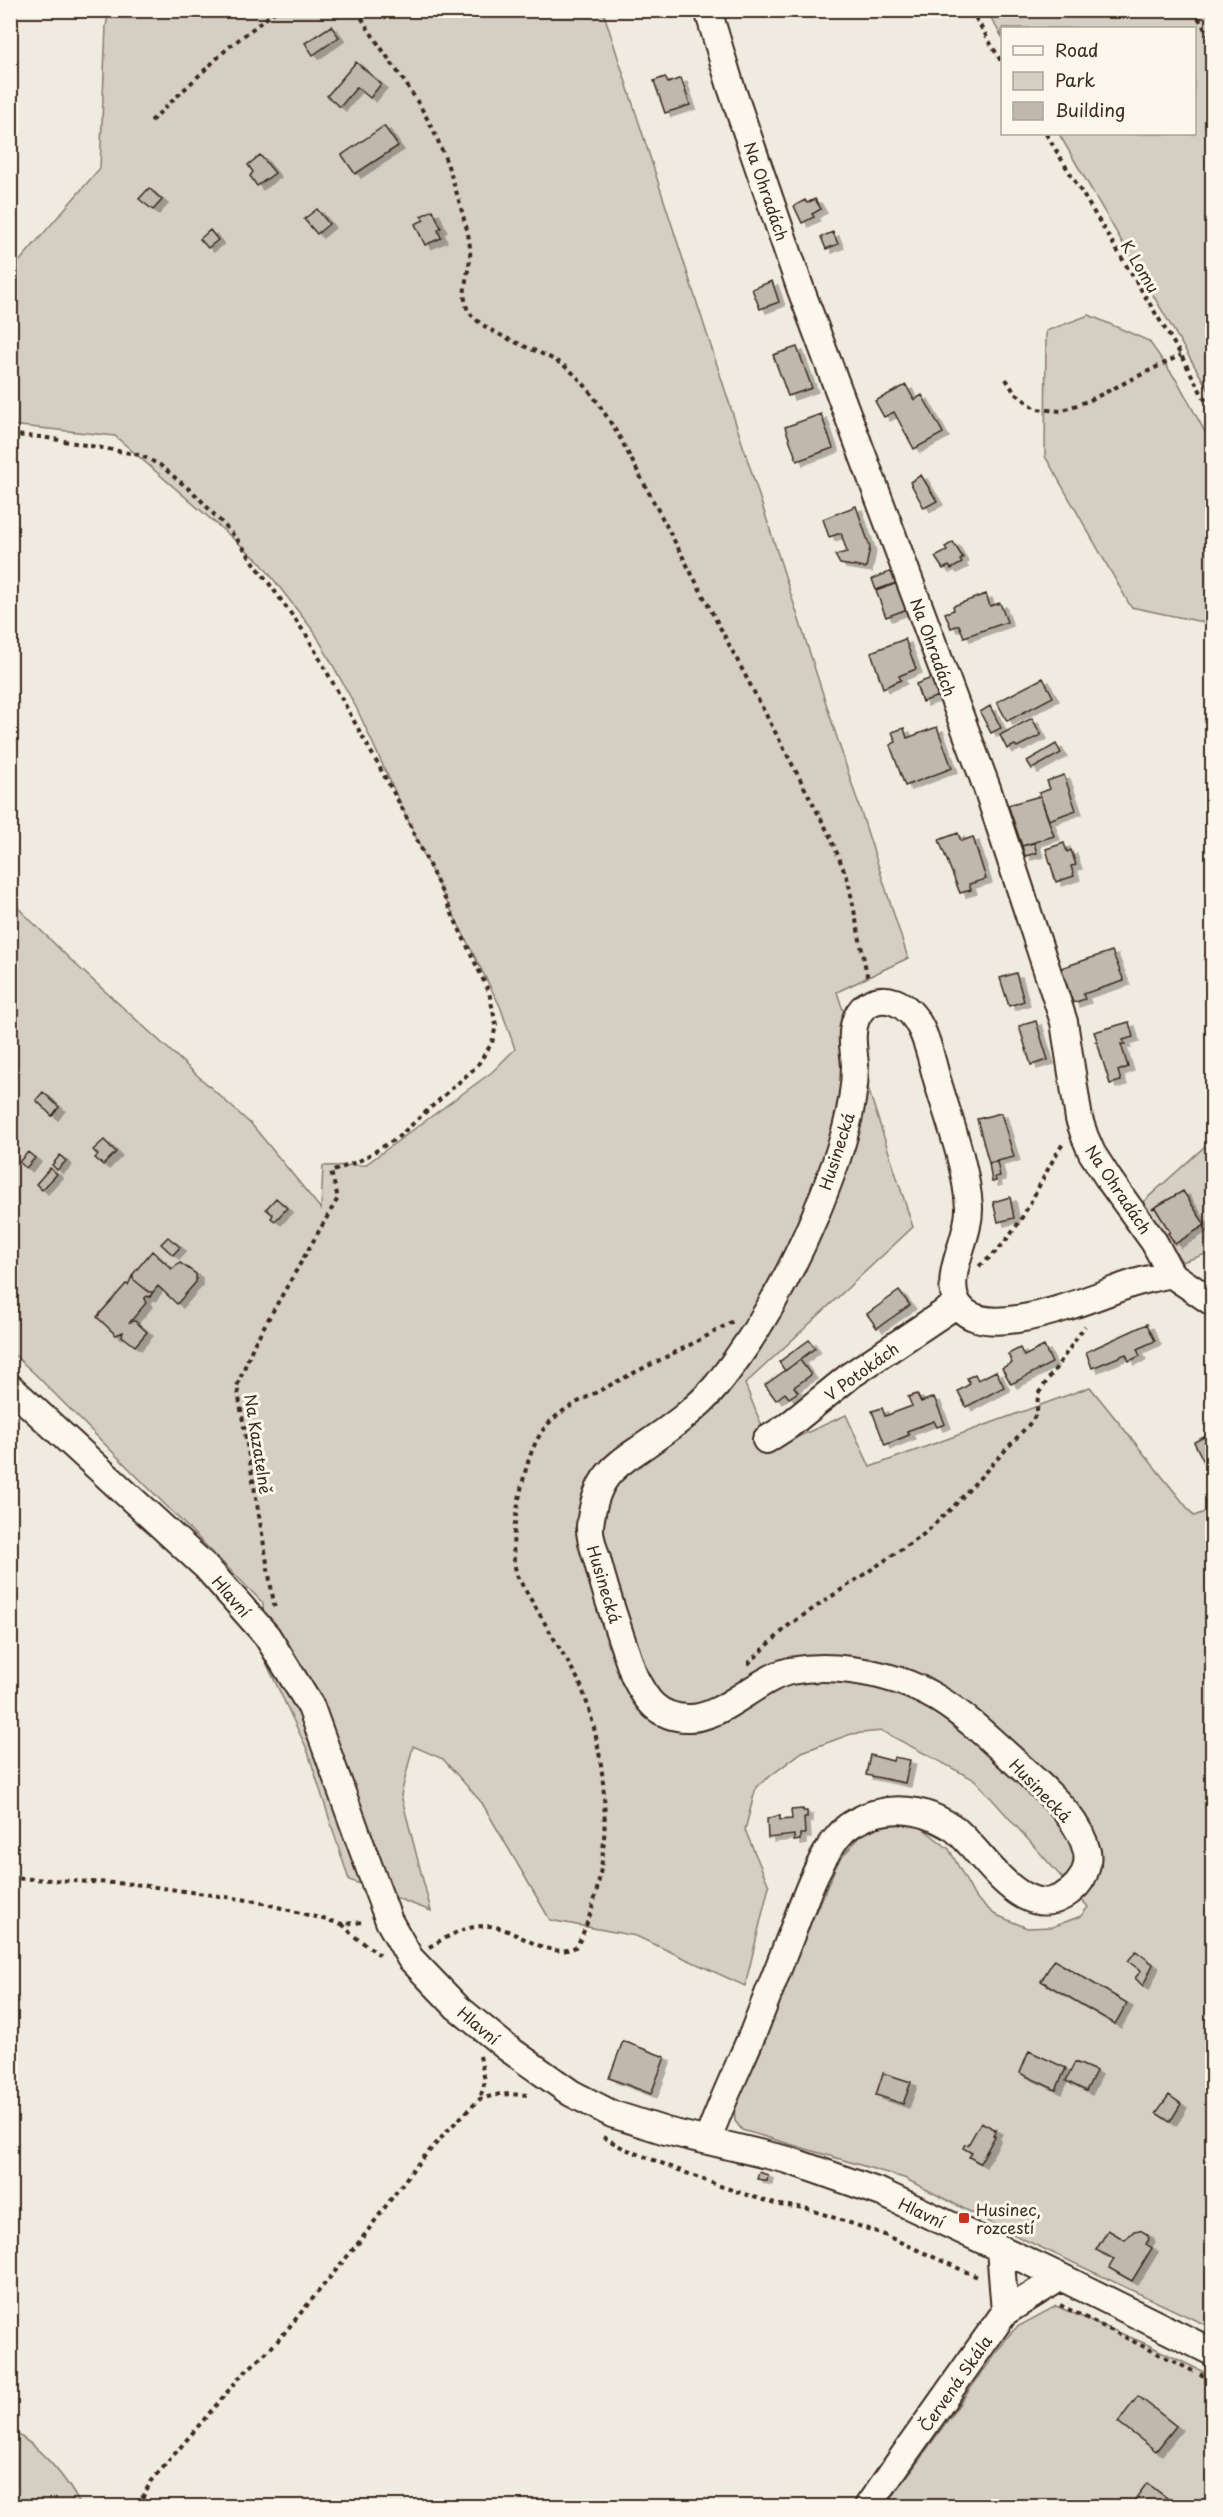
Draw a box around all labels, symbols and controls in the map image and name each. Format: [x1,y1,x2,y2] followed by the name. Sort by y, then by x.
[1001,27,1196,135] legend
[1055,36,1099,63] text: Road
[1055,66,1095,93] text: Park
[1055,96,1125,123] text: Building
[739,138,795,244] street label: Na Ohradách
[1116,235,1166,297] street label: K Lomu
[905,594,963,700] street label: Na Ohradách
[812,1109,860,1193] street label: Husinecká
[1080,1140,1158,1238] street label: Na Ohradách
[819,1336,903,1406] street label: V Potokách
[239,1392,279,1496] street label: Na Kazatelně
[582,1542,628,1626] street label: Husinecká
[207,1570,257,1623] street label: Hlavní
[1004,1753,1078,1827] street label: Husinecká
[453,2000,506,2050] street label: Hlavní
[895,2191,950,2233] street label: Hlavní
[976,2197,1041,2239] place label: Husinec, rozcestí
[957,2211,971,2225] marker: Husinec, rozcestí
[913,2330,997,2436] street label: Červená Skála

